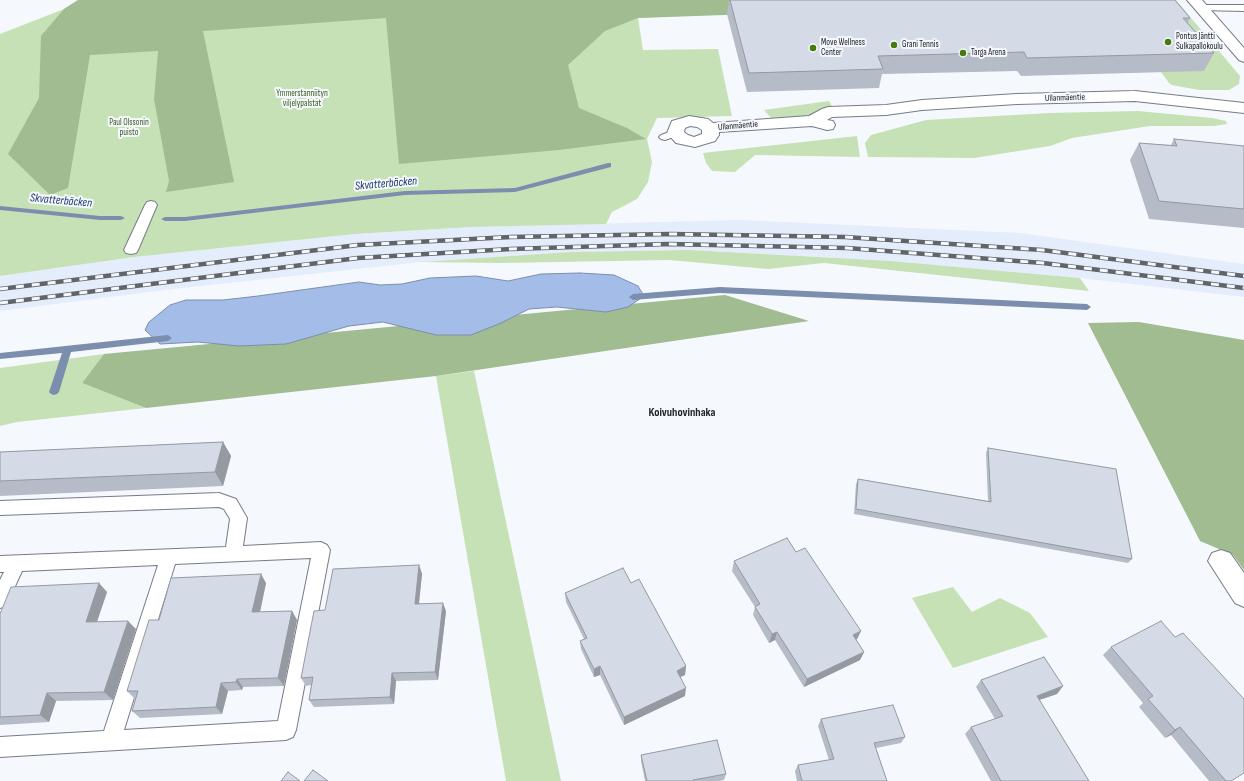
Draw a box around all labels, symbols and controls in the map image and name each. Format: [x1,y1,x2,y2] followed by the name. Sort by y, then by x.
[1176,32,1223,53] place label: Pontus Jäntti Sulkapallokoulu
[1163,37,1173,47] marker: Pontus Jäntti Sulkapallokoulu
[821,38,865,59] place label: Move Wellness Center
[889,40,899,50] marker: Grani Tennis
[902,40,939,50] place label: Grani Tennis
[808,43,818,53] marker: Move Wellness Center
[958,48,968,58] marker: Targa Arena
[971,48,1006,58] place label: Targa Arena
[276,89,328,110] park label: Ymmerstanniityn viljelypalstat
[1045,92,1085,104] street label: Ullanmäentie
[109,118,149,139] park label: Paul Olssonin puisto
[718,119,758,133] street label: Ullanmäentie
[354,174,418,194] water label: Skvatterbäcken
[29,191,93,211] water label: Skvatterbäcken
[648,406,716,420] district label: Koivuhovinhaka

